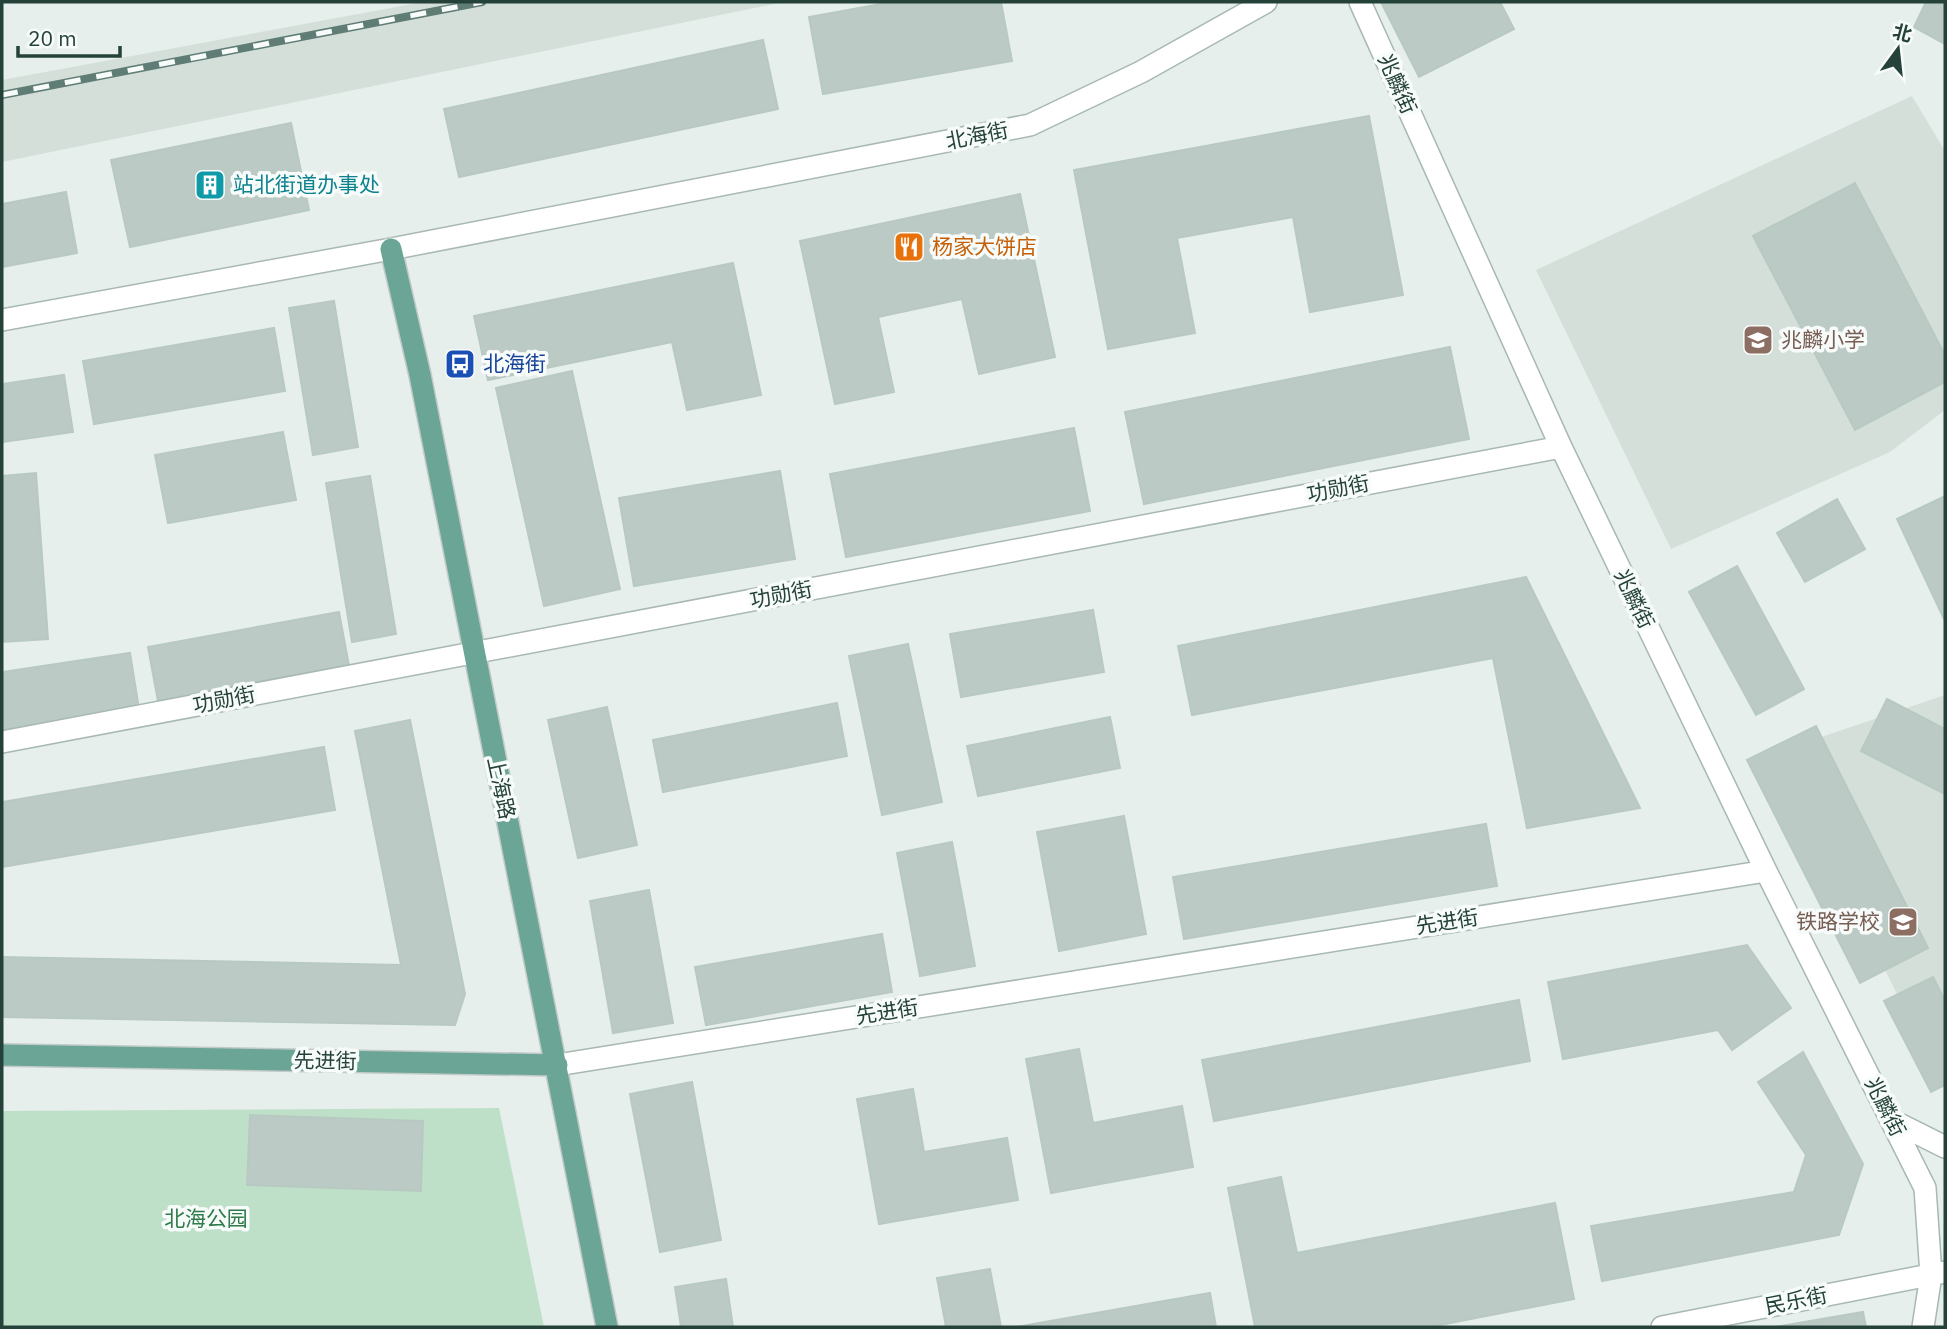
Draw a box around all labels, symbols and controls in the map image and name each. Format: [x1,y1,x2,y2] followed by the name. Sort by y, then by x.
[18,14,119,58] scale bar
[1863,14,1933,84] north arrow
[1890,19,1915,47] text: 北
[28,24,77,52] text: 20 m
[1372,49,1424,118] street label: 兆麟街
[943,115,1010,155] street label: 北海街
[193,168,227,202] building icon: 站北街道办事处
[233,170,380,198] place label: 站北街道办事处
[892,230,926,264] restaurant icon: 杨家大饼店
[932,232,1037,260] place label: 杨家大饼店
[1741,323,1775,357] school or university icon: 兆麟小学
[1781,325,1865,353] place label: 兆麟小学
[443,347,477,381] bus stop icon: 北海街
[483,349,546,377] place label: 北海街
[1304,468,1371,508] street label: 功勋街
[1609,564,1661,633] street label: 兆麟街
[747,574,814,614] street label: 功勋街
[190,679,257,719] street label: 功勋街
[482,754,522,822] street label: 上海路
[1414,902,1480,940] street label: 先进街
[1886,905,1920,939] school or university icon: 铁路学校
[1796,907,1880,935] place label: 铁路学校
[854,992,920,1030] street label: 先进街
[293,1045,357,1075] street label: 先进街
[1859,1072,1913,1141] street label: 兆麟街
[164,1204,248,1232] park label: 北海公园
[1762,1280,1829,1320] street label: 民乐街

